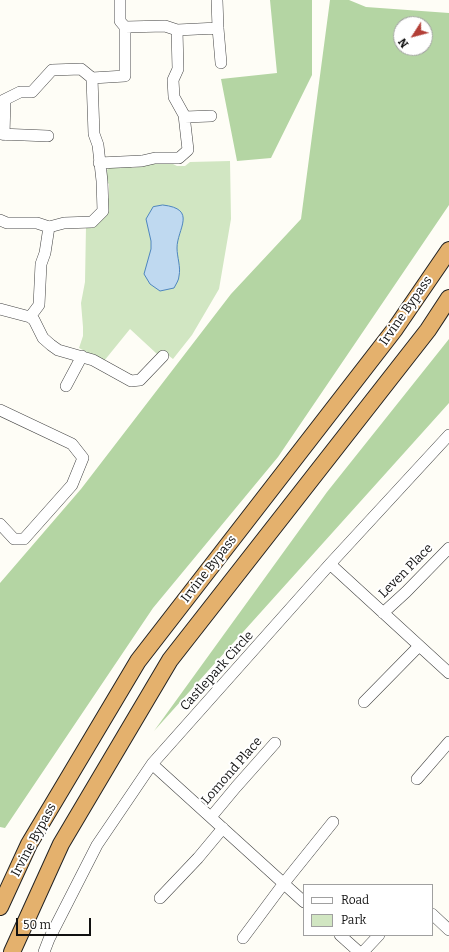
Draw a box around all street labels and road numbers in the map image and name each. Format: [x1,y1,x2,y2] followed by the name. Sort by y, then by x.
[376,273,436,349] street label: Irvine Bypass
[178,532,240,606] street label: Irvine Bypass
[376,541,436,601] street label: Leven Place
[177,628,257,714] street label: Castlepark Circle
[198,734,266,808] street label: Lomond Place
[8,801,60,879] street label: Irvine Bypass

